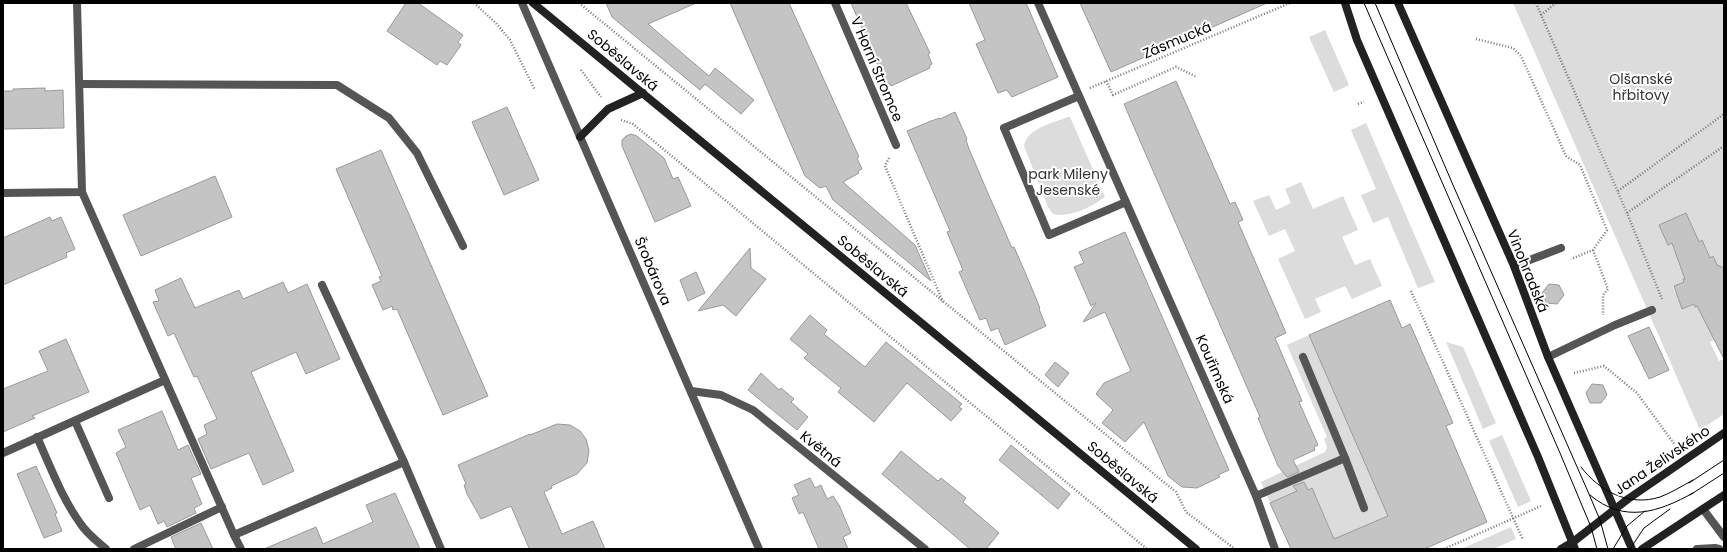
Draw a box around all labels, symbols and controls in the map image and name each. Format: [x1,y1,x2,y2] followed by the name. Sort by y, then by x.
[846,13,908,125] street label: V Horní Stromce
[1140,17,1214,63] street label: Zásmucká
[583,24,663,96] street label: Soběslavská
[1609,69,1673,105] park label: Olšanské hřbitovy
[1028,164,1108,200] park label: park Mileny Jesenské
[1502,226,1554,316] street label: Vinohradská
[833,230,913,302] street label: Soběslavská
[630,234,676,308] street label: Šrobárova
[1191,331,1239,407] street label: Kouřimská
[1610,421,1714,499] street label: Jana Želivského
[796,426,846,472] street label: Květná
[1083,436,1163,508] street label: Soběslavská

